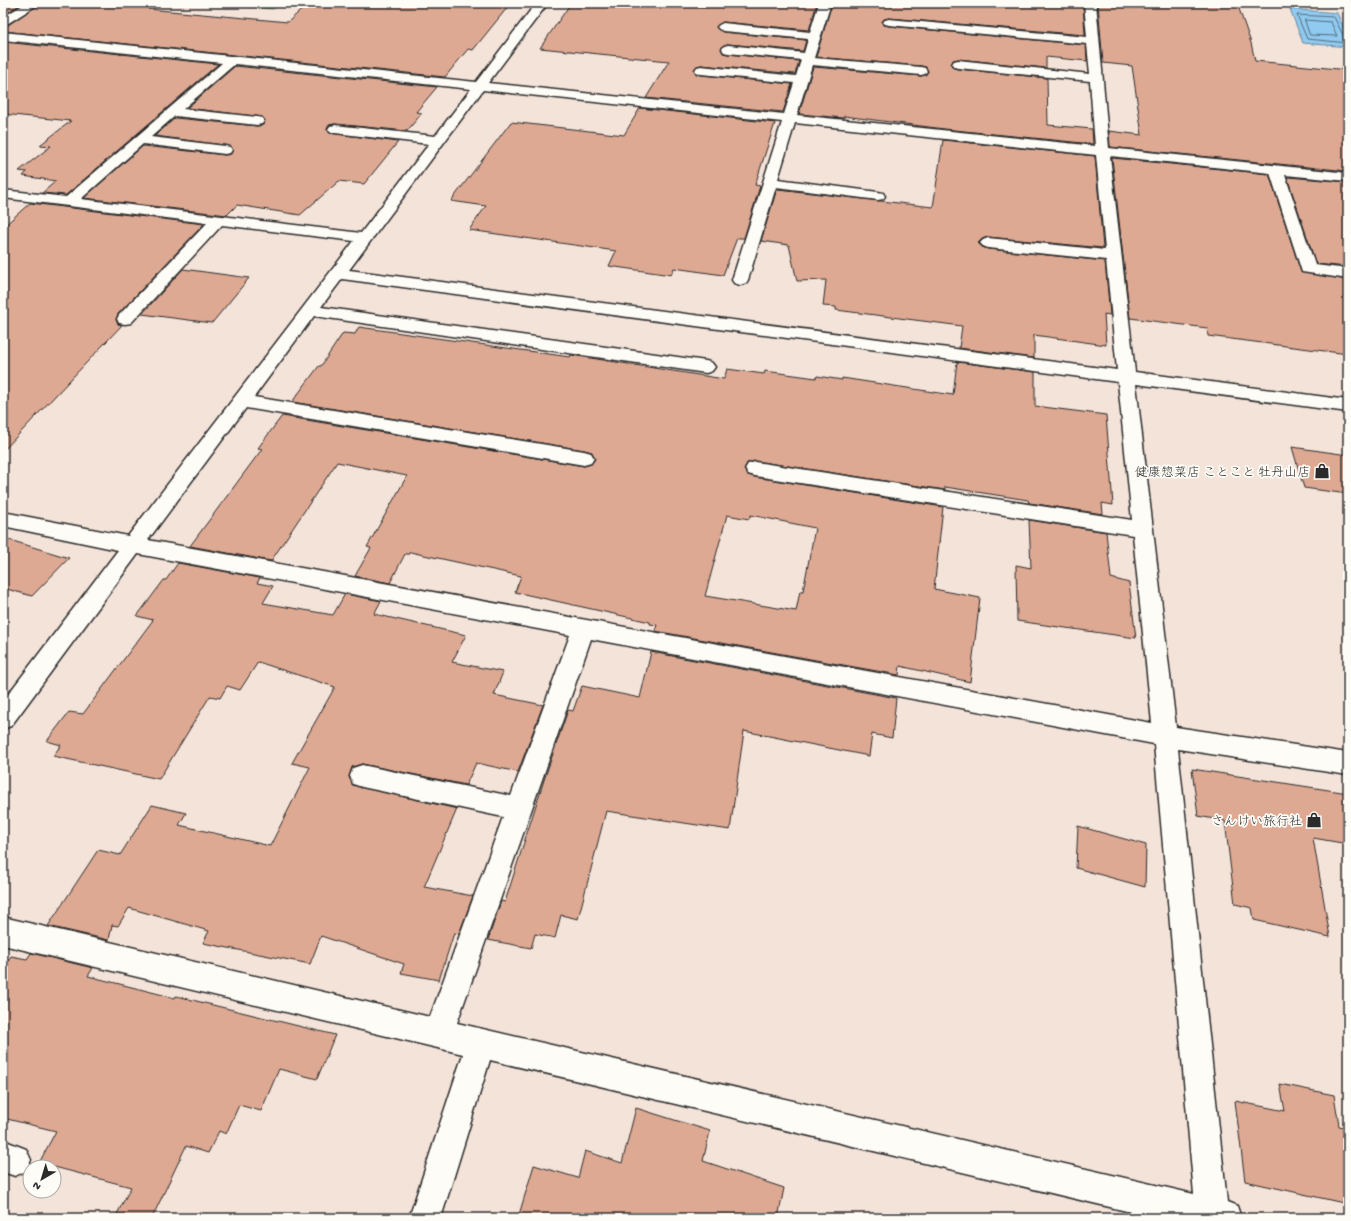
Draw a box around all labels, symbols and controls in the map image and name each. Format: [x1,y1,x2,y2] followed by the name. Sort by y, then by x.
[1313,462,1331,480] shop icon: 健康惣菜店 ことこと 牡丹山店
[1135,466,1310,481] place label: 健康惣菜店 ことこと 牡丹山店
[1305,811,1323,829] shop icon: さんけい旅行社
[1211,815,1302,830] place label: さんけい旅行社
[22,1159,62,1199] north arrow
[31,1178,44,1192] text: N

